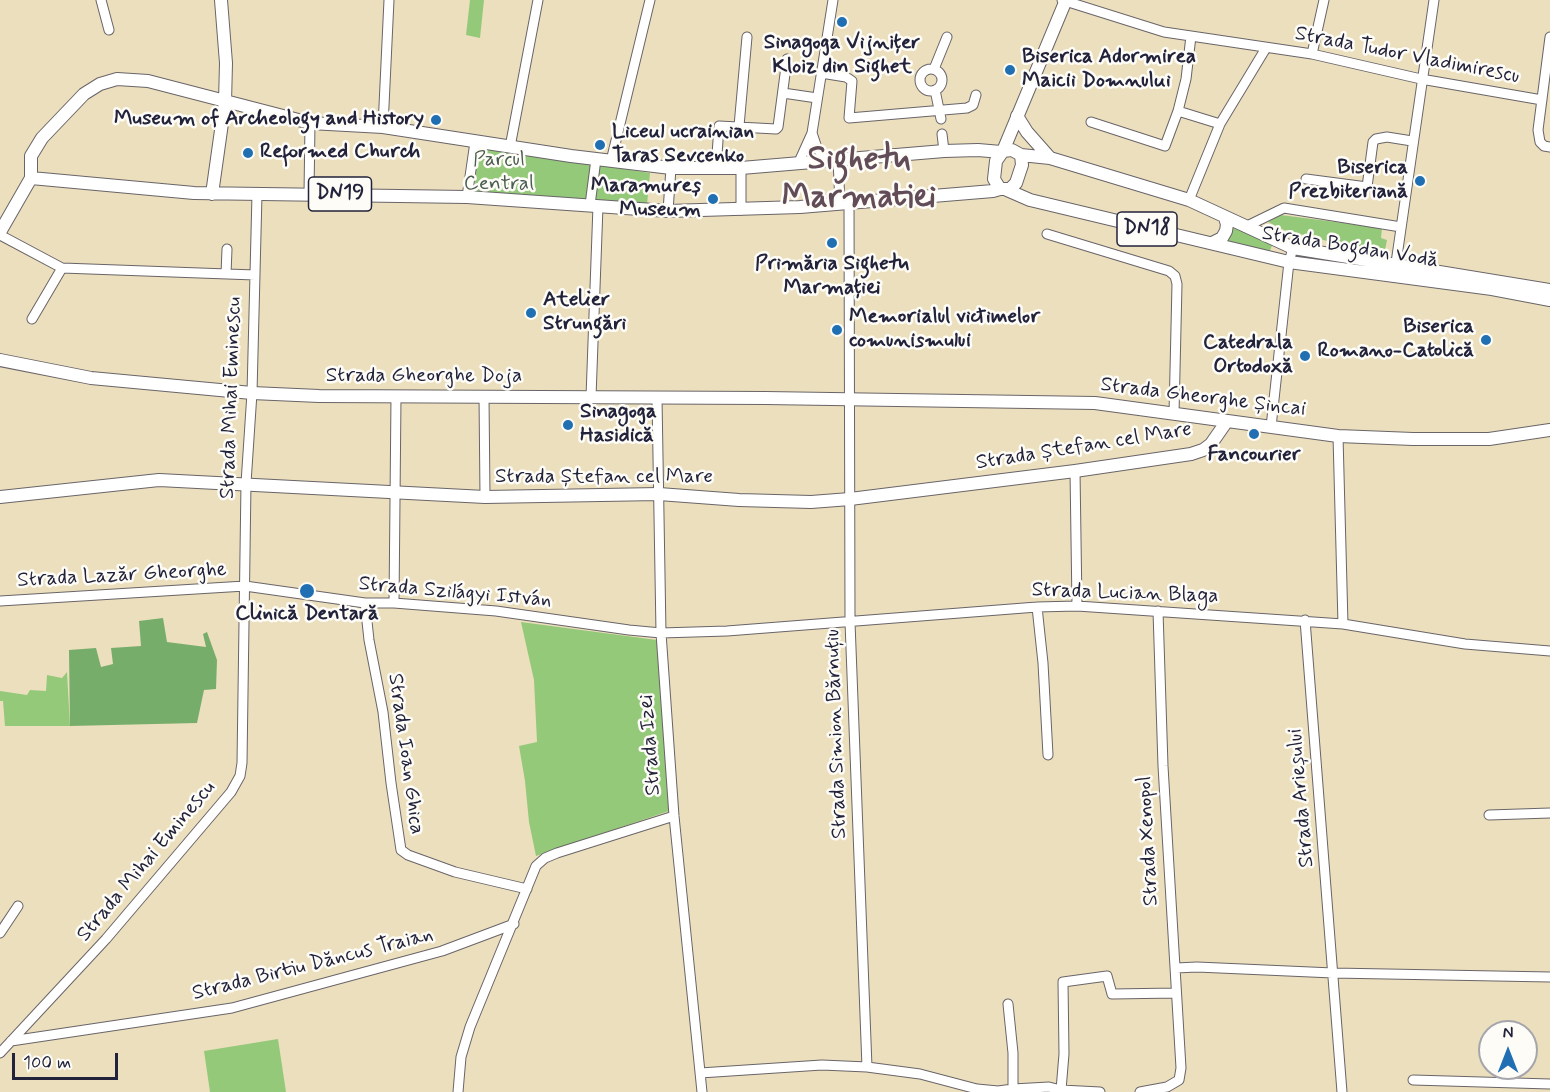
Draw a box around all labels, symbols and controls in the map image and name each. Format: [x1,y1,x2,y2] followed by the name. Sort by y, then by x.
[835,15,849,29] marker: Sinagoga Vijnițer Kloiz din Sighet
[1293,22,1521,90] street label: Strada Tudor Vladimirescu
[764,31,920,81] place label: Sinagoga Vijnițer Kloiz din Sighet
[1022,45,1196,95] place label: Biserica Adormirea Maicii Domnului
[1003,63,1017,77] marker: Biserica Adormirea Maicii Domnului
[114,107,424,133] place label: Museum of Archeology and History
[429,113,443,127] marker: Museum of Archeology and History
[612,120,754,170] place label: Liceul ucrainian Taras Sevcenko
[593,138,607,152] marker: Liceul ucrainian Taras Sevcenko
[260,140,420,166] place label: Reformed Church
[782,141,936,219] district label: Sighetu Marmatiei
[241,146,255,160] marker: Reformed Church
[464,148,534,198] park label: Parcul Central
[1288,156,1408,206] place label: Biserica Prezbiteriană
[591,174,701,224] place label: Maramureș Museum
[1413,174,1427,188] marker: Biserica Prezbiteriană
[308,177,372,211] road number: DN19
[706,192,720,206] marker: Maramureș Museum
[1117,212,1177,246] road number: DN18
[1260,222,1440,274] street label: Strada Bogdan Vodă
[825,236,839,250] marker: Primăria Sighetu Marmației
[755,252,909,302] place label: Primăria Sighetu Marmației
[543,288,626,338] place label: Atelier Strungări
[216,296,248,500] street label: Strada Mihai Eminescu
[849,305,1040,355] place label: Memorialul victimelor comunismului
[524,306,538,320] marker: Atelier Strungări
[1317,315,1474,365] place label: Biserica Romano-Catolică
[830,323,844,337] marker: Memorialul victimelor comunismului
[1203,331,1293,381] place label: Catedrala Ortodoxă
[1479,333,1493,347] marker: Biserica Romano-Catolică
[1298,349,1312,363] marker: Catedrala Ortodoxă
[326,364,522,390] street label: Strada Gheorghe Doja
[1099,373,1307,423] street label: Strada Gheorghe Șincai
[580,400,657,450] place label: Sinagoga Hasidică
[974,417,1194,477] street label: Strada Ștefan cel Mare
[561,418,575,432] marker: Sinagoga Hasidică
[1247,427,1261,441] marker: Fancourier
[1207,443,1301,469] place label: Fancourier
[495,465,713,491] street label: Strada Ștefan cel Mare
[17,558,227,594] street label: Strada Lazăr Gheorghe
[357,572,553,614] street label: Strada Szilágyi István
[1031,578,1219,610] street label: Strada Lucian Blaga
[298,582,316,600] marker: Clinică Dentară
[235,602,379,628] place label: Clinică Dentară
[821,629,853,839] street label: Strada Simion Bărnuțiu
[381,672,429,836] street label: Strada Ioan Ghica
[635,693,667,797] street label: Strada Izei
[1283,727,1321,869] street label: Strada Arieșului
[1133,775,1165,907] street label: Strada Xenopol
[72,776,222,948] street label: Strada Mihai Eminescu
[190,923,436,1007] street label: Strada Birtiu Dăncus Traian
[1478,1020,1538,1080] north arrow
[1503,1023,1513,1044] text: N
[15,1041,122,1079] scale bar
[23,1051,71,1075] text: 100 m

